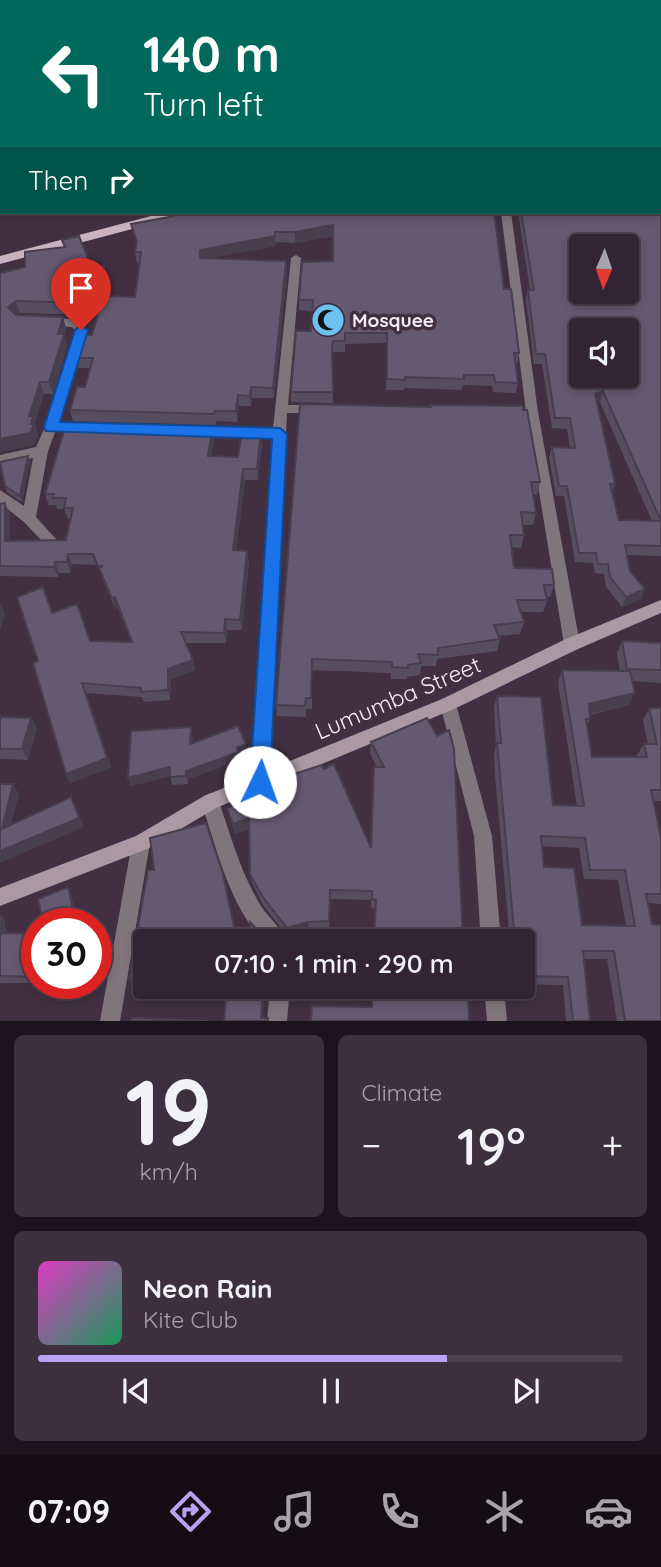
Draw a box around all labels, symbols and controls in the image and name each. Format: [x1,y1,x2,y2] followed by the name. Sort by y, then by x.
[143,23,280,84] text: 140 m
[28,28,119,119] icon: left
[143,84,264,124] text: Turn left
[102,161,140,199] icon: right
[28,164,88,197] text: Then
[569,234,639,304] north arrow
[569,234,639,388] map controls
[51,258,111,330] pin
[62,269,100,307] icon: arrive
[309,301,347,339] mosque icon: Mosquee
[352,308,434,332] place label: Mosquee
[569,318,639,388] button: sound
[310,649,485,746] street label: Lumumba Street
[223,745,297,819] position arrow
[21,908,112,999] speed limit sign: 30
[214,947,454,980] text: 07:10 · 1 min · 290 m
[125,1054,212,1168] text: 19
[362,1078,442,1107] text: Climate
[457,1113,526,1178] text: 19°
[362,1121,381,1169] text: −
[602,1121,623,1169] text: +
[140,1157,198,1186] text: km/h
[143,1272,272,1305] text: Neon Rain
[143,1305,238,1334] text: Kite Club
[117,1372,155,1410] icon: previous
[312,1372,350,1410] icon: pause
[507,1372,545,1410] icon: next
[166,1487,215,1536] icon: directions
[270,1487,319,1536] icon: music
[375,1487,424,1536] icon: phone
[480,1487,529,1536] icon: climate
[584,1487,633,1536] icon: car
[28,1491,110,1531] text: 07:09

